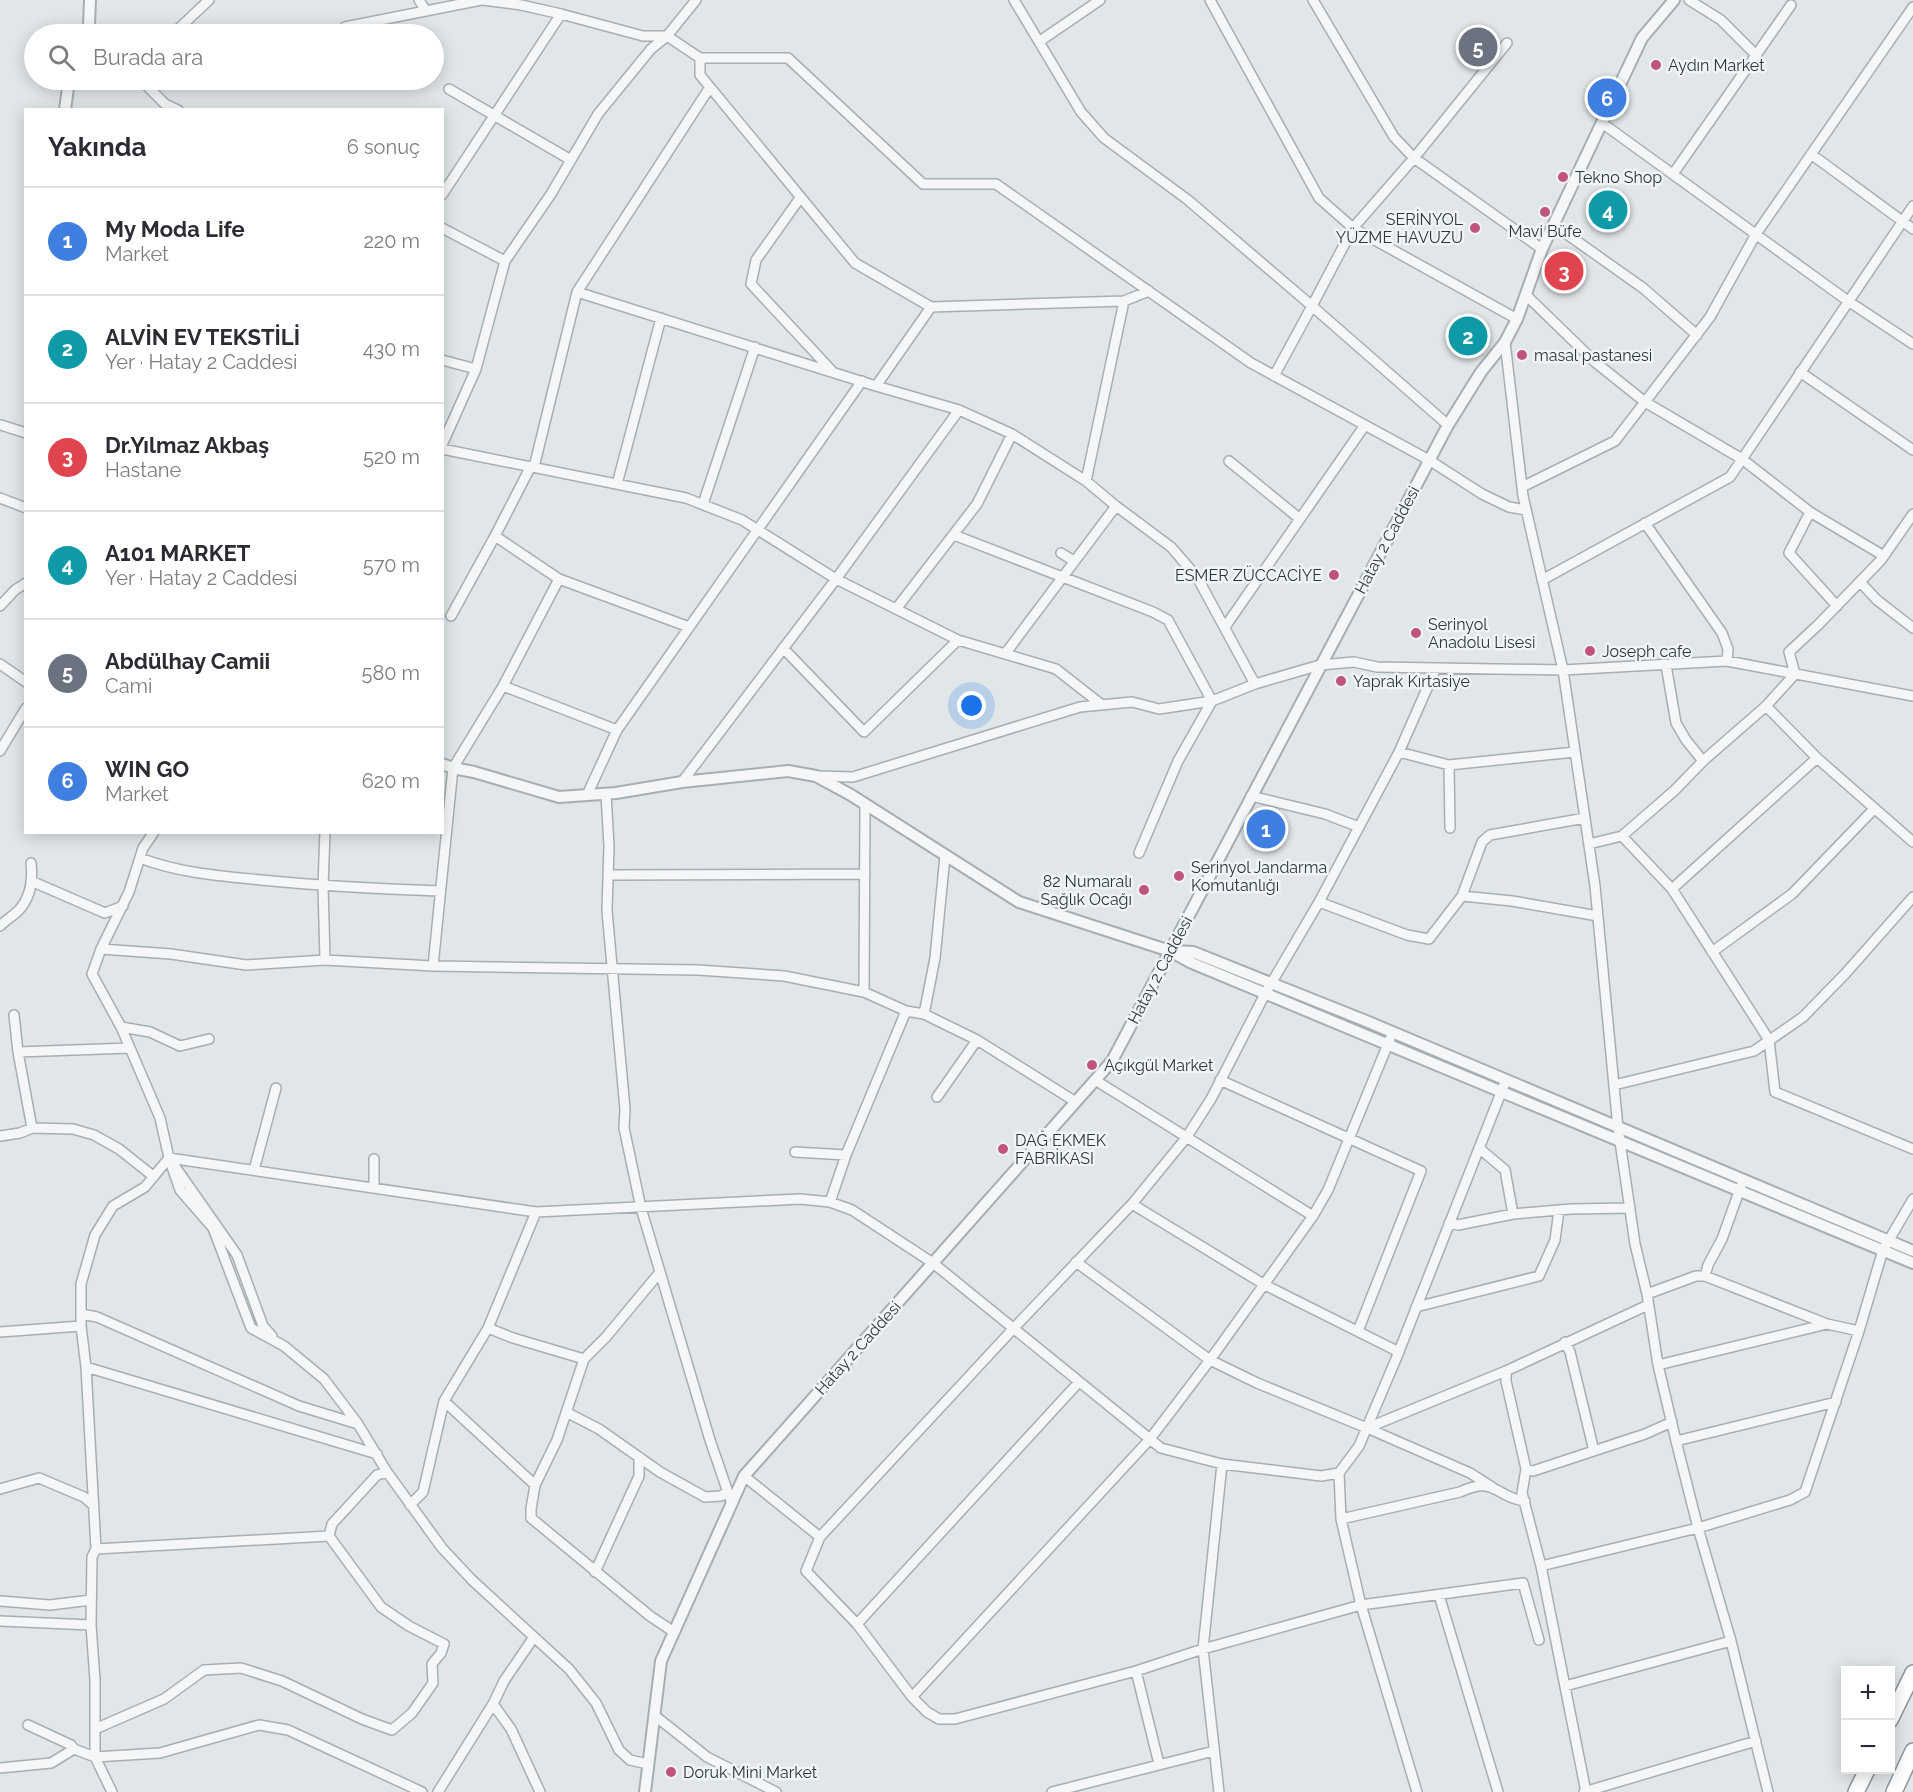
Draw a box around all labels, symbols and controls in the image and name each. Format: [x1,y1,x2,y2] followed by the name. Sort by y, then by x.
[24,24,444,90] search box
[1458,24,1498,70] pin: 5
[45,41,78,74] icon: search
[93,44,203,70] text: Burada ara
[1668,56,1765,75] place label: Aydın Market
[1649,58,1663,72] marker: Aydın Market
[1588,76,1626,120] pin: 6
[48,132,146,162] text: Yakında
[347,135,420,159] text: 6 sonuç
[1575,168,1662,187] place label: Tekno Shop
[1556,170,1570,184] marker: Tekno Shop
[1588,188,1628,232] pin: 4
[1538,205,1552,219] marker: Mavi Büfe
[1336,209,1464,247] place label: SERİNYOL YÜZME HAVUZU
[105,216,245,242] text: My Moda Life
[1468,221,1482,235] marker: SERİNYOL YÜZME HAVUZU
[1508,222,1582,241] place label: Mavi Büfe
[63,229,72,253] text: 1
[363,229,420,253] text: 220 m
[105,242,169,266] text: Market
[1544,248,1584,294] pin: 3
[1448,314,1488,358] pin: 2
[105,324,300,350] text: ALVİN EV TEKSTİLİ
[62,337,73,361] text: 2
[363,337,420,361] text: 430 m
[1534,346,1652,365] place label: masal pastanesi
[1515,348,1529,362] marker: masal pastanesi
[105,350,297,374] text: Yer · Hatay 2 Caddesi
[105,432,269,458] text: Dr.Yılmaz Akbaş
[62,445,73,469] text: 3
[363,445,420,469] text: 520 m
[105,458,181,482] text: Hastane
[1351,483,1423,597] street label: Hatay 2 Caddesi
[105,540,250,566] text: A101 MARKET
[62,553,73,577] text: 4
[363,553,420,577] text: 570 m
[1175,565,1322,585] place label: ESMER ZÜCCACİYE
[105,566,297,590] text: Yer · Hatay 2 Caddesi
[1327,568,1341,582] marker: ESMER ZÜCCACİYE
[1428,615,1535,652] place label: Serinyol Anadolu Lisesi
[1409,626,1423,640] marker: Serinyol Anadolu Lisesi
[1602,642,1691,661] place label: Joseph cafe
[1583,644,1597,658] marker: Joseph cafe
[105,648,270,674] text: Abdülhay Camii
[62,661,73,685] text: 5
[362,661,420,685] text: 580 m
[1353,672,1470,691] place label: Yaprak Kırtasiye
[105,674,152,698] text: Cami
[1334,674,1348,688] marker: Yaprak Kırtasiye
[957,691,986,720] your location
[105,756,189,782] text: WIN GO
[61,769,74,793] text: 6
[362,769,420,793] text: 620 m
[105,782,169,806] text: Market
[1246,806,1286,852] pin: 1
[1191,858,1327,895] place label: Serinyol Jandarma Komutanlığı
[1172,869,1186,883] marker: Serinyol Jandarma Komutanlığı
[1040,872,1132,909] place label: 82 Numaralı Sağlık Ocağı
[1137,883,1151,897] marker: 82 Numaralı Sağlık Ocağı
[1124,913,1196,1027] street label: Hatay 2 Caddesi
[1104,1056,1214,1075] place label: Açıkgül Market
[1085,1058,1099,1072] marker: Açıkgül Market
[1015,1130,1107,1168] place label: DAĞ EKMEK FABRİKASI
[996,1142,1010,1156] marker: DAĞ EKMEK FABRİKASI
[811,1297,905,1399] street label: Hatay 2 Caddesi
[1841,1666,1895,1774] map controls
[1841,1666,1895,1720] button: +
[1841,1720,1895,1774] button: −
[683,1763,818,1782] place label: Doruk Mini Market
[664,1765,678,1779] marker: Doruk Mini Market

